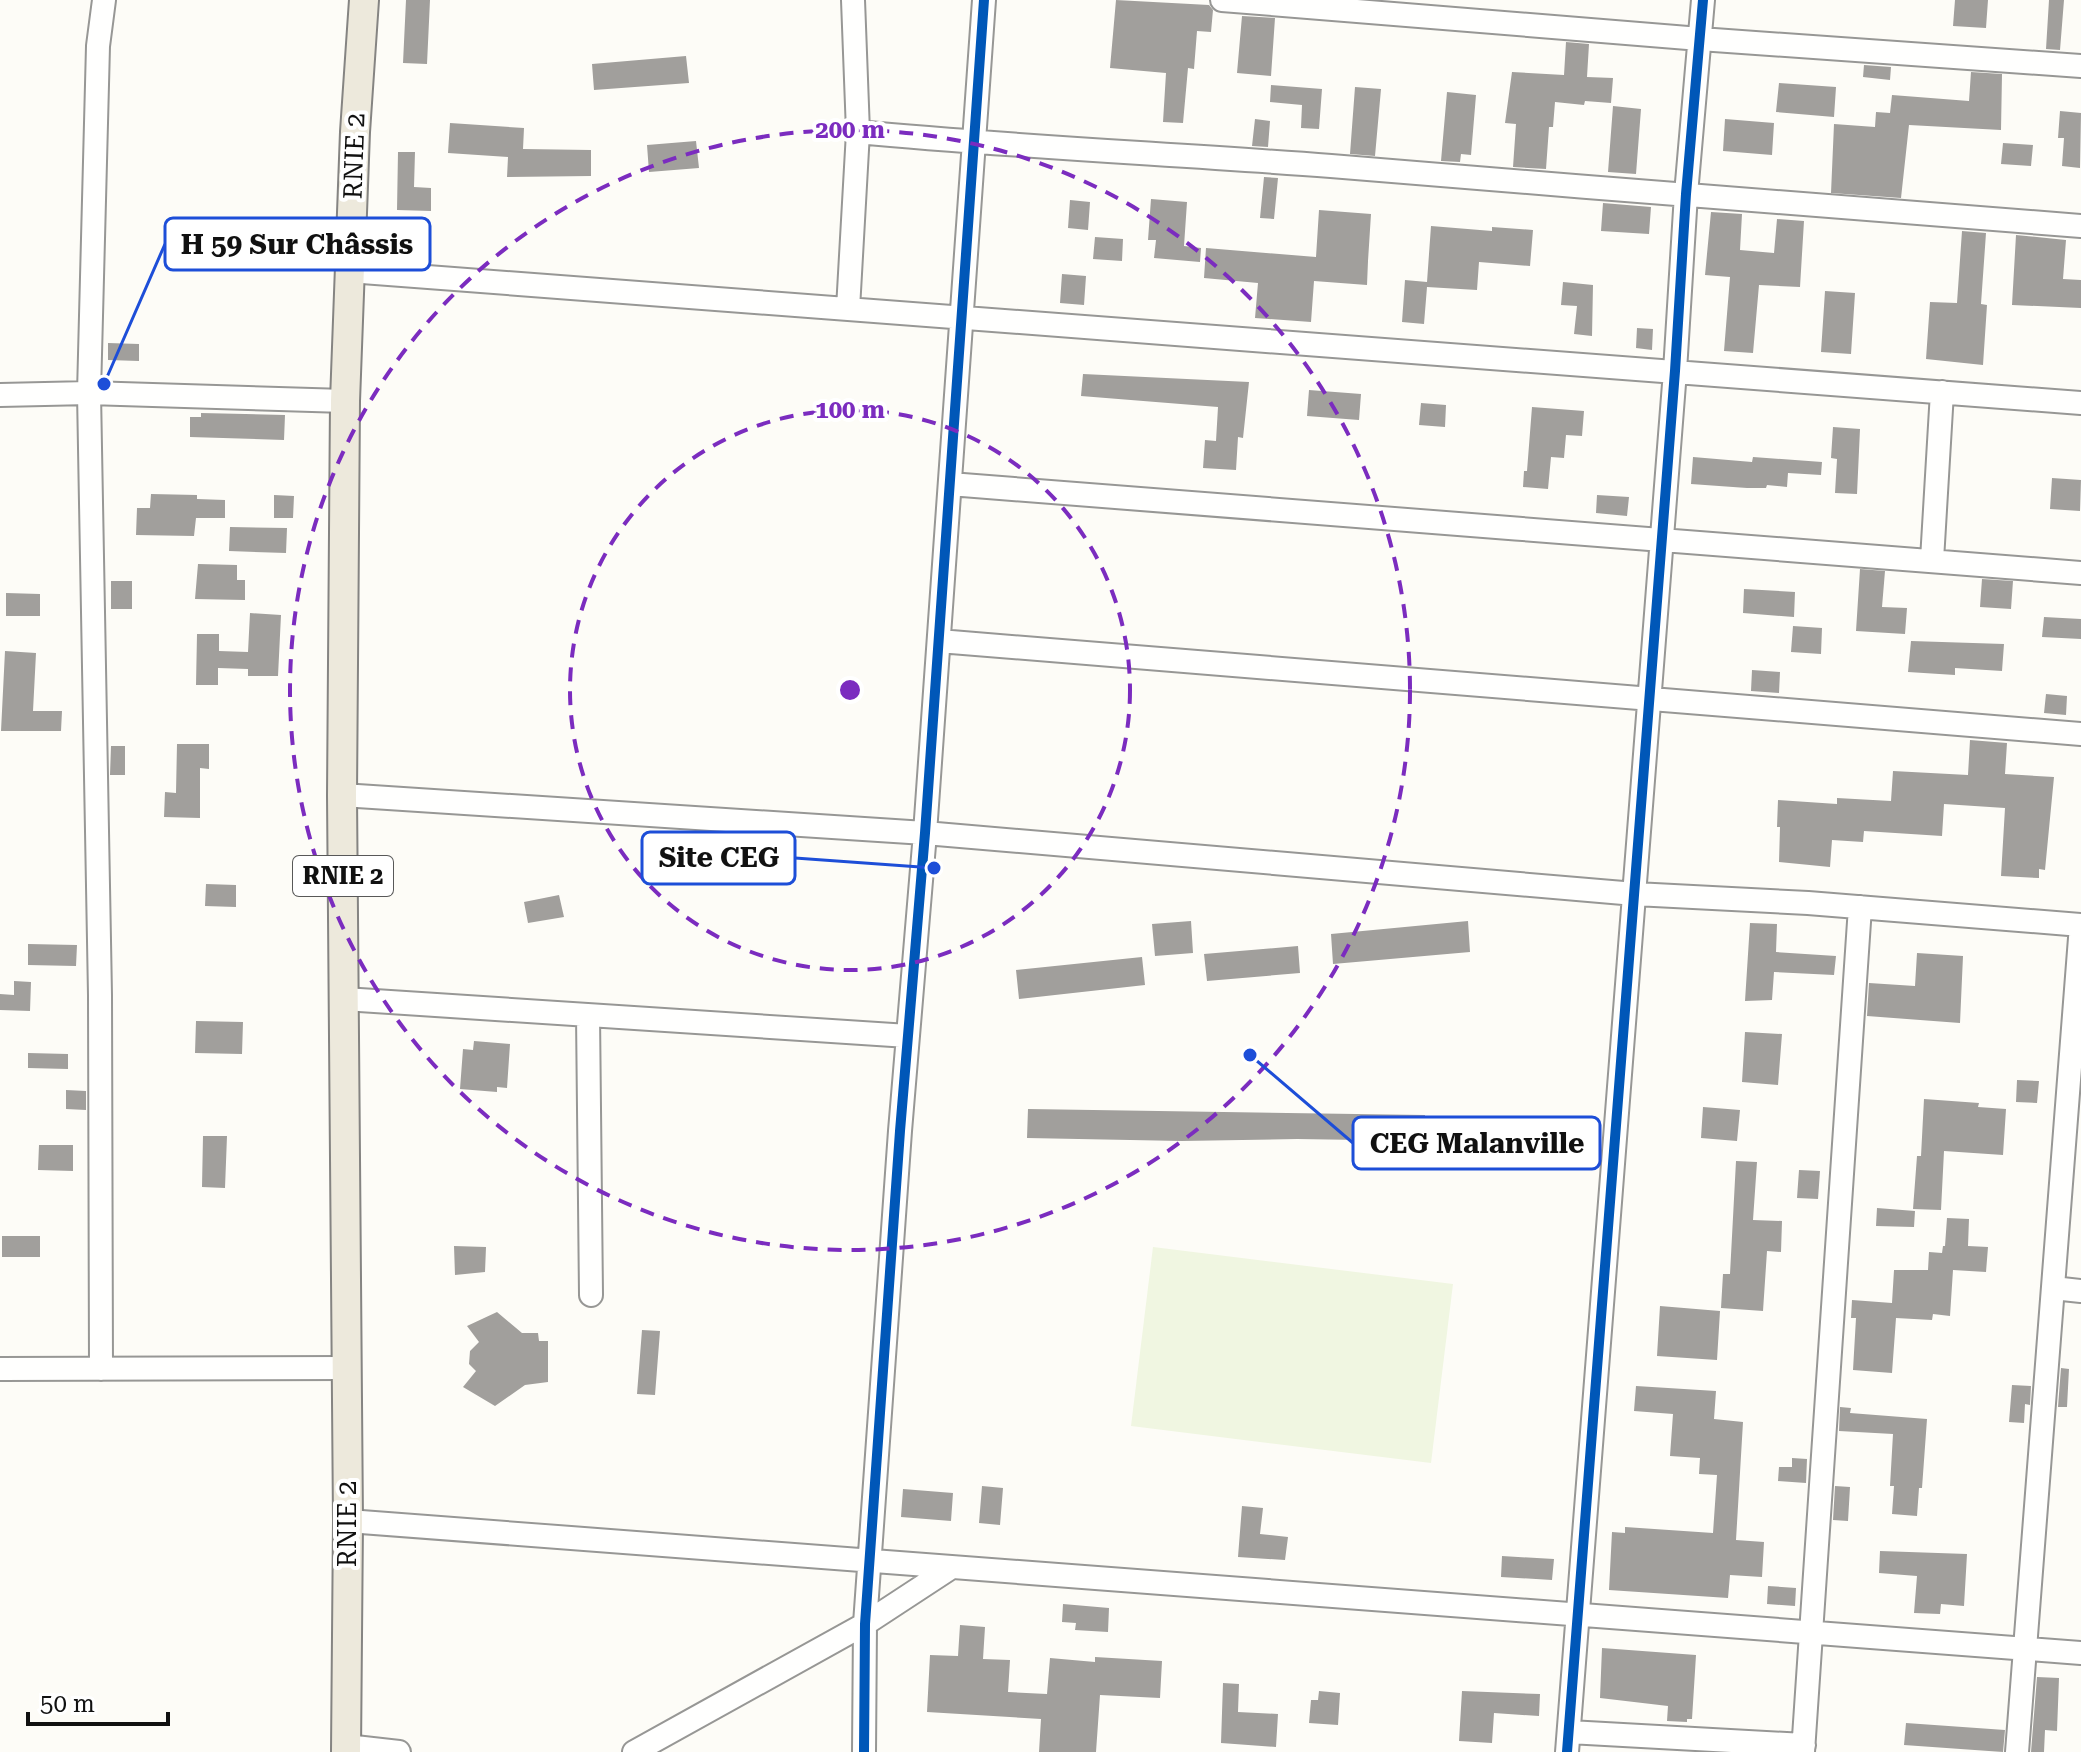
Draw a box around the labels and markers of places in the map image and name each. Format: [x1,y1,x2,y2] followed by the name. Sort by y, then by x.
[165,218,430,270] callout: H 59 Sur Châssis
[836,676,864,704] centre of rings
[642,832,795,884] callout: Site CEG
[1353,1117,1600,1169] callout: CEG Malanville

